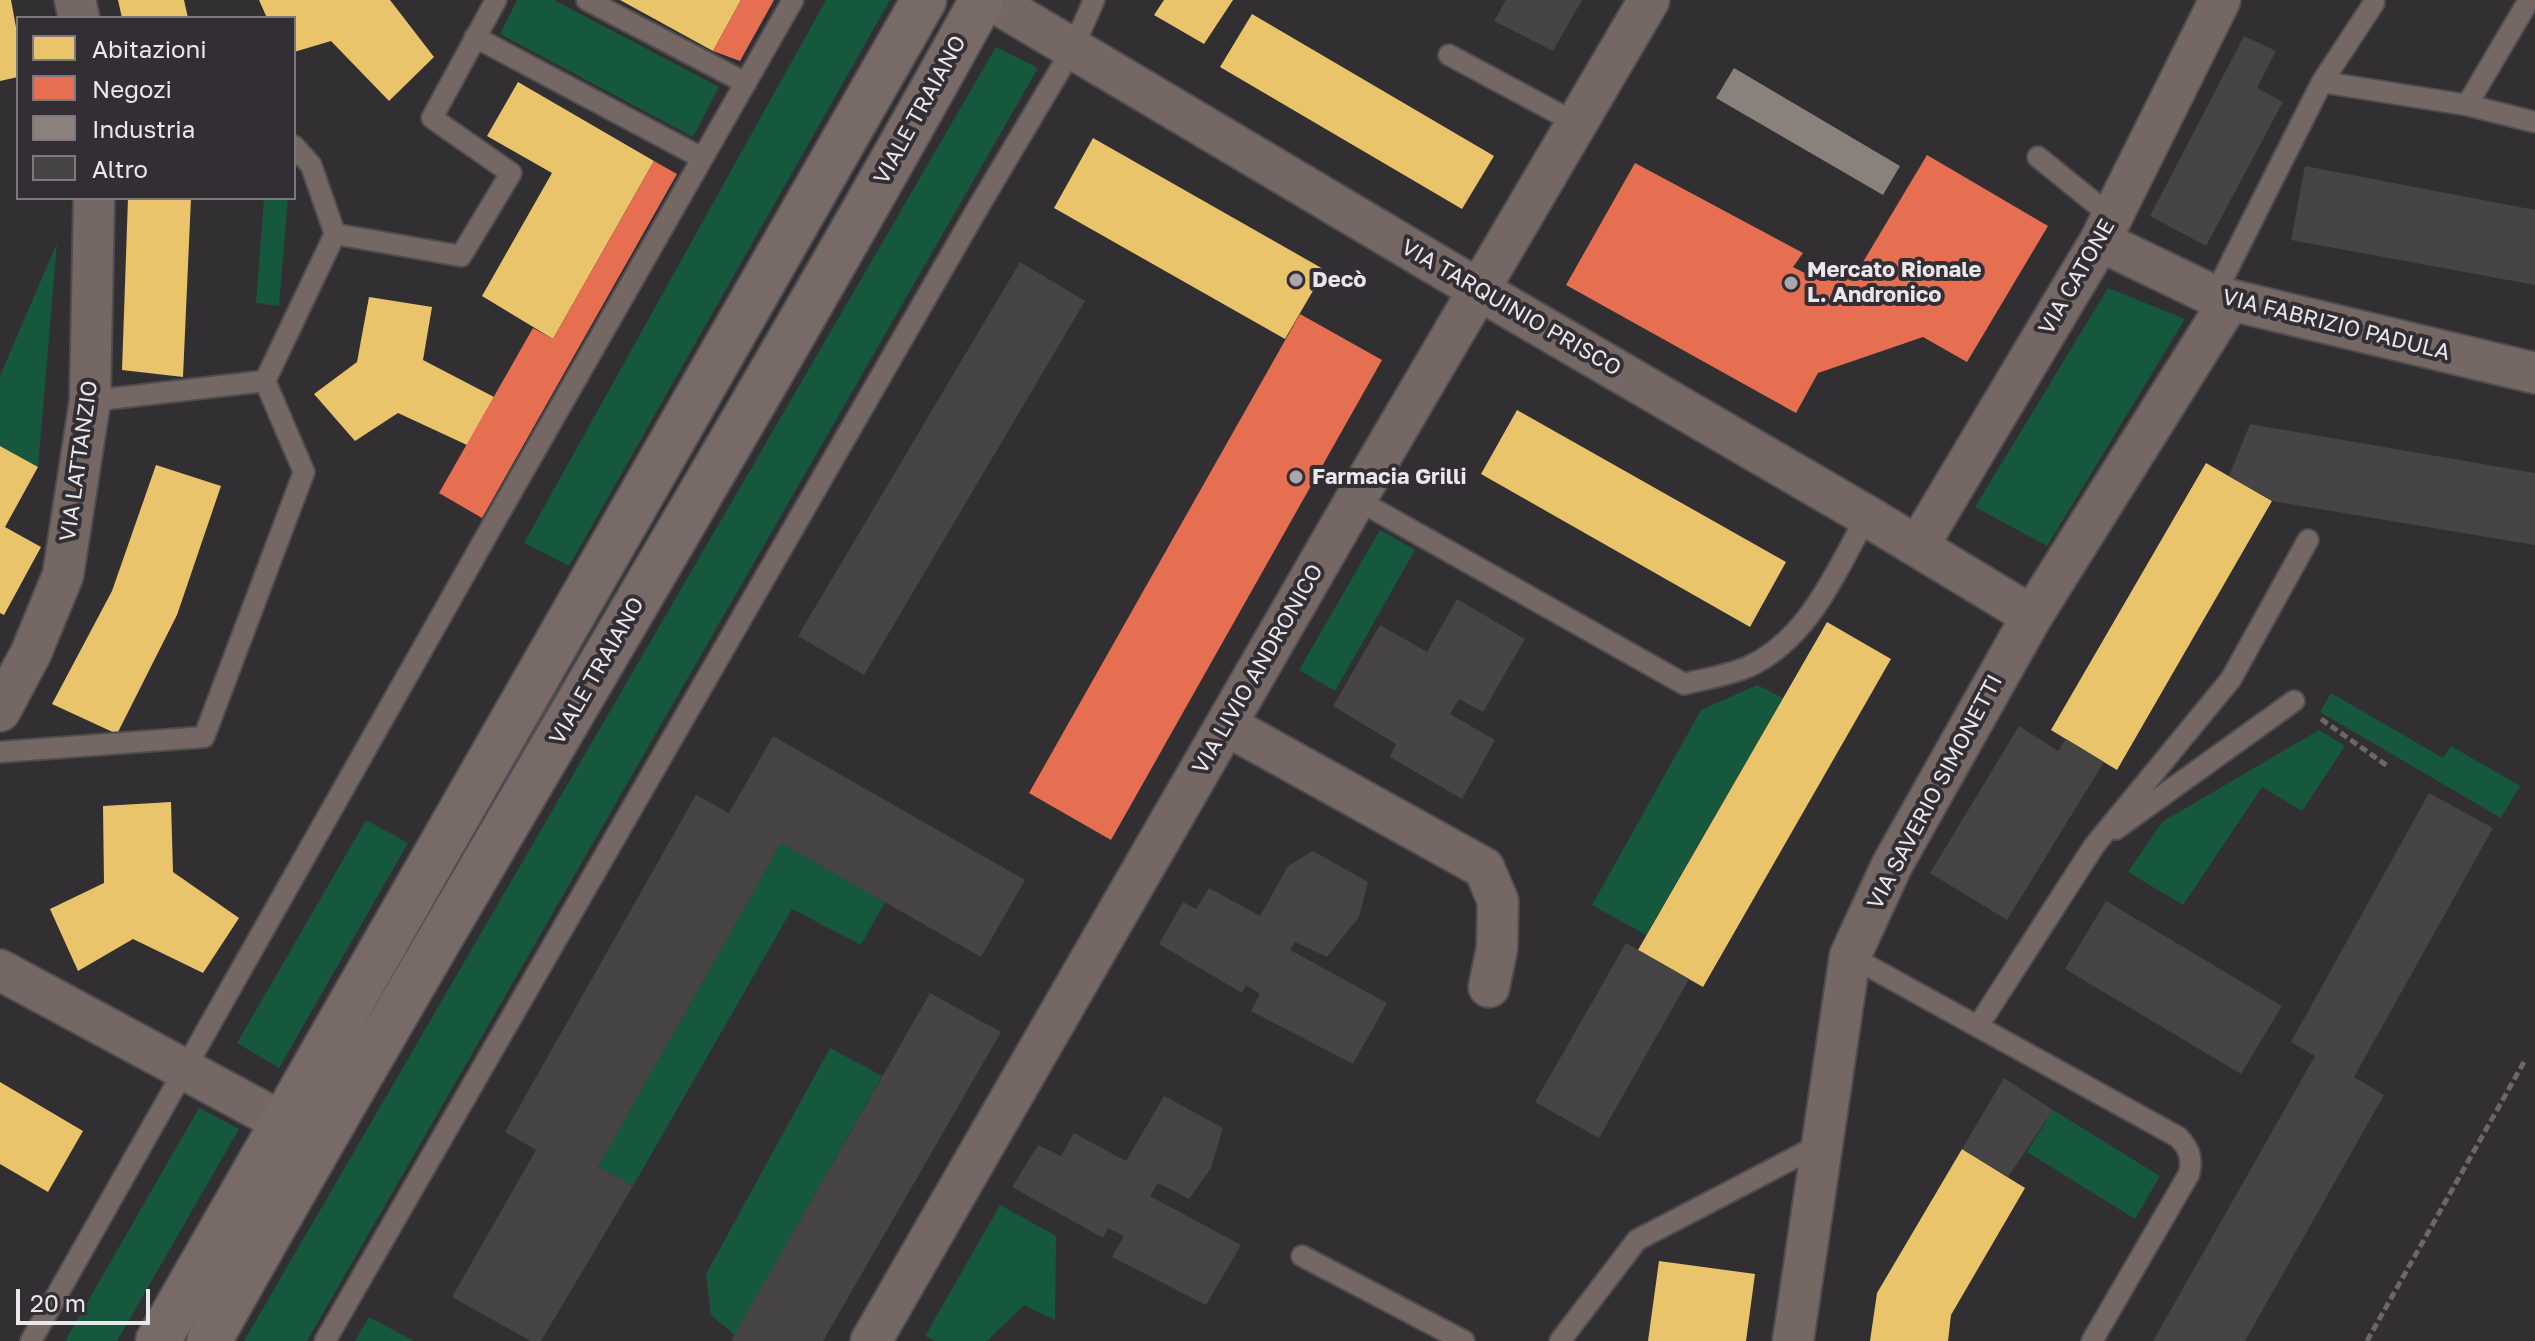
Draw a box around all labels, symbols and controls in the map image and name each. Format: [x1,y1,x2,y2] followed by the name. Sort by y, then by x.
[16,16,296,200] legend
[868,31,972,189] street label: VIALE TRAIANO
[92,34,207,63] text: Abitazioni
[92,74,172,103] text: Negozi
[92,114,195,143] text: Industria
[92,154,148,183] text: Altro
[2033,215,2121,339] street label: VIA CATONE
[1396,234,1626,382] street label: VIA TARQUINIO PRISCO
[1807,257,1982,308] place label: Mercato Rionale L. Andronico
[1312,267,1367,293] place label: Decò
[1287,271,1305,289] marker: Decò
[1782,274,1800,292] marker: Mercato Rionale L. Andronico
[2219,284,2453,366] street label: VIA FABRIZIO PADULA
[55,379,103,543] street label: VIA LATTANZIO
[1312,464,1466,490] place label: Farmacia Grilli
[1287,468,1305,486] marker: Farmacia Grilli
[1187,559,1329,779] street label: VIA LIVIO ANDRONICO
[544,593,650,749] street label: VIALE TRAIANO
[1862,670,2008,914] street label: VIA SAVERIO SIMONETTI
[20,1273,154,1323] scale bar
[30,1288,86,1317] text: 20 m

